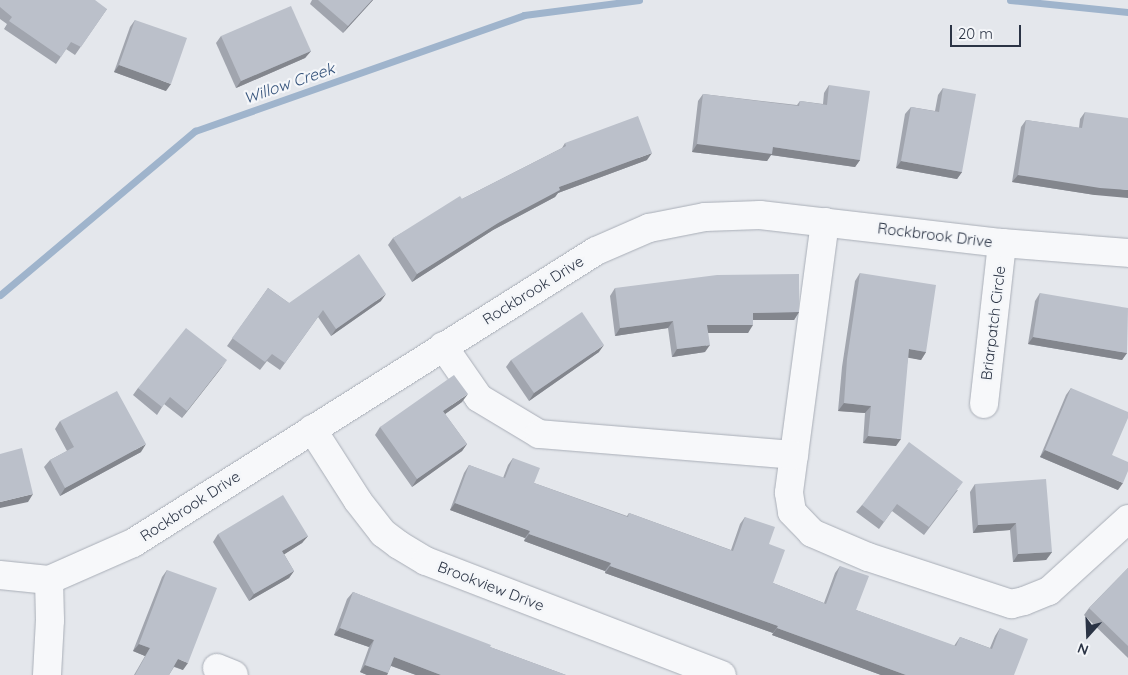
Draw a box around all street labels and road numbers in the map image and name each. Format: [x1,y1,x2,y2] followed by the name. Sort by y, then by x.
[877,219,993,251] street label: Rockbrook Drive
[479,252,587,328] street label: Rockbrook Drive
[977,265,1009,381] street label: Briarpatch Circle
[137,467,243,545] street label: Rockbrook Drive
[435,557,547,615] street label: Brookview Drive

